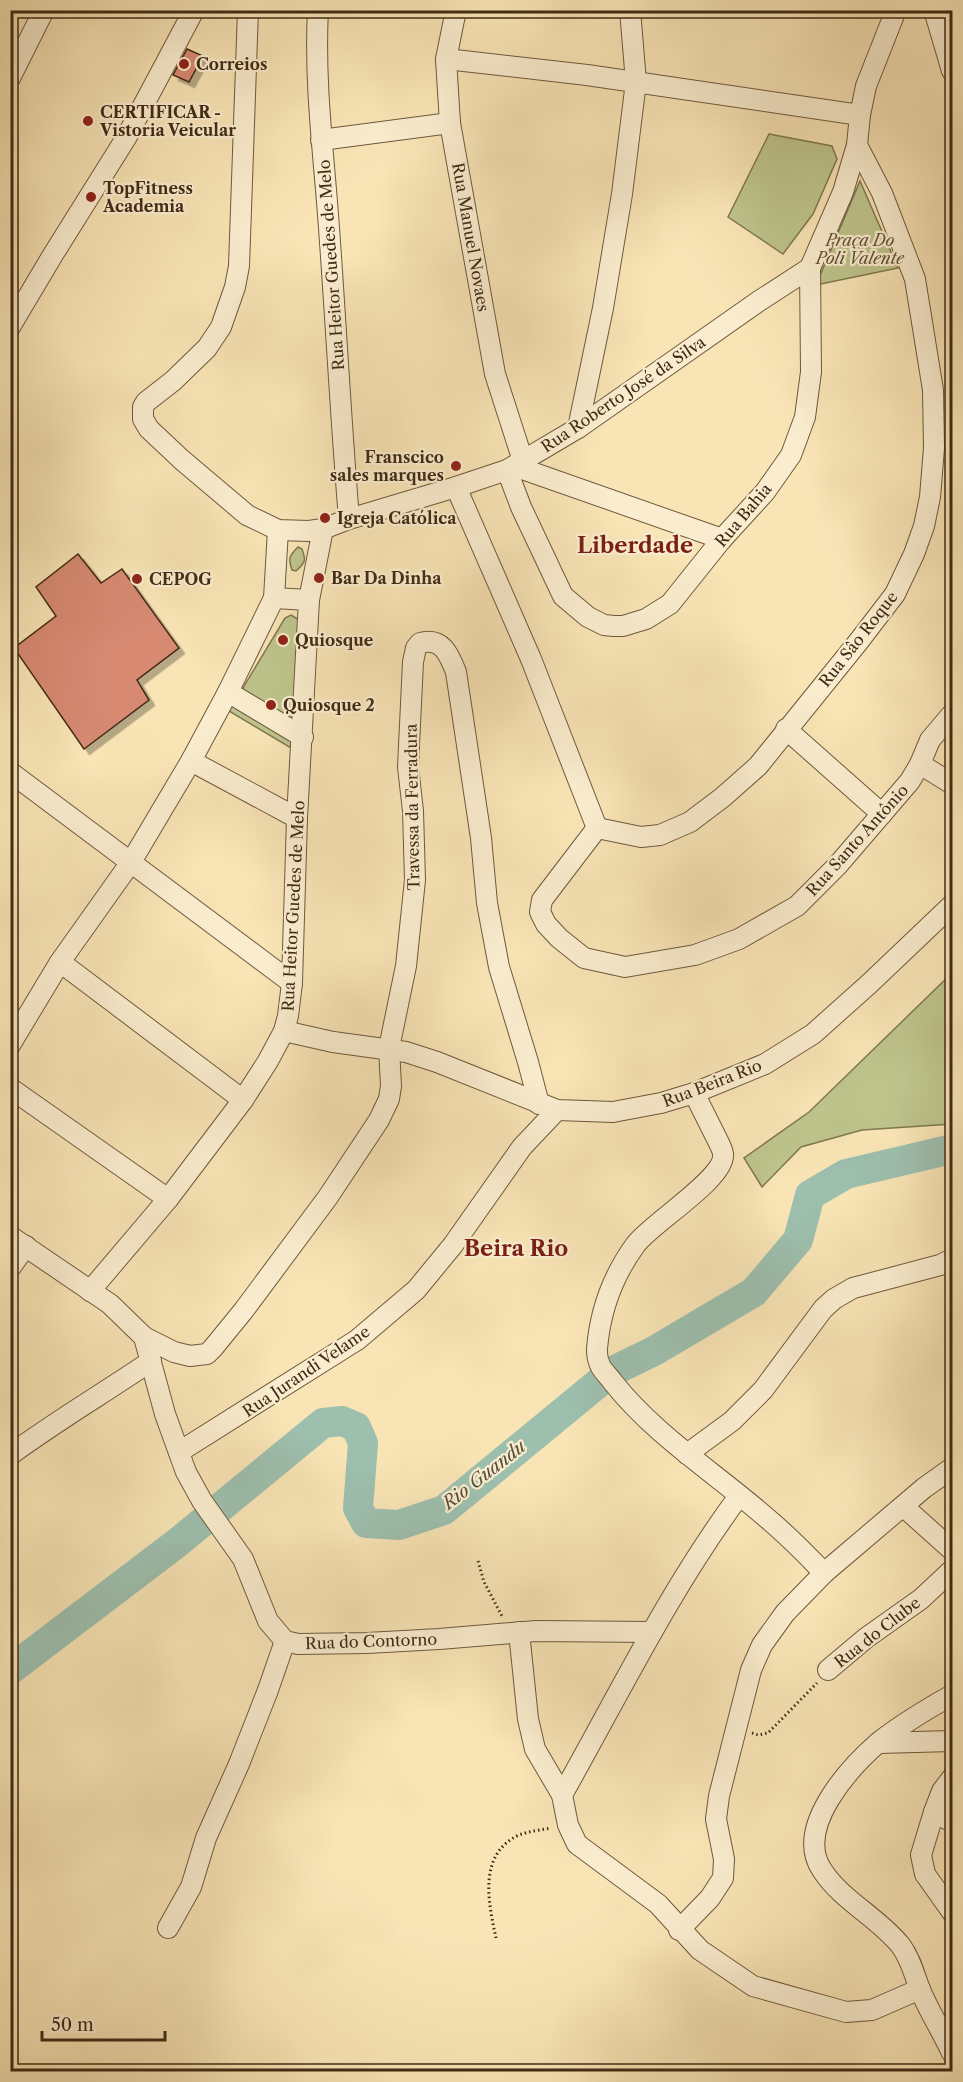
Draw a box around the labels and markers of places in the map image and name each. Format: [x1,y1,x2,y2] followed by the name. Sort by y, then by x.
[196,54,267,74] place label: Correios
[177,57,191,71] marker: Correios
[99,102,236,140] place label: CERTIFICAR - Vistoria Veicular
[81,114,95,128] marker: CERTIFICAR - Vistoria Veicular
[102,178,193,216] place label: TopFitness Academia
[84,190,98,204] marker: TopFitness Academia
[330,447,444,485] place label: Franscico sales marques
[449,459,463,473] marker: Franscico sales marques
[337,508,457,528] place label: Igreja Católica
[318,511,332,525] marker: Igreja Católica
[331,568,442,588] place label: Bar Da Dinha
[149,569,212,589] place label: CEPOG
[312,571,326,585] marker: Bar Da Dinha
[130,572,144,586] marker: CEPOG
[295,630,374,650] place label: Quiosque
[276,633,290,647] marker: Quiosque
[283,695,375,715] place label: Quiosque 2
[264,698,278,712] marker: Quiosque 2

